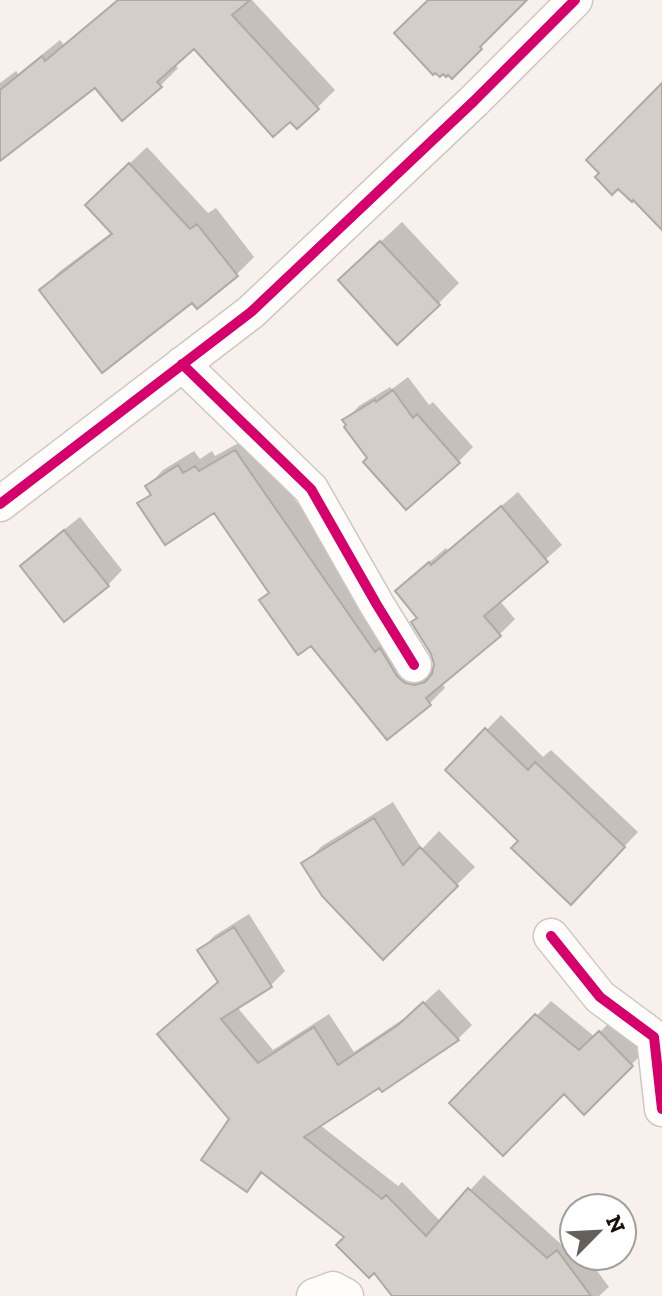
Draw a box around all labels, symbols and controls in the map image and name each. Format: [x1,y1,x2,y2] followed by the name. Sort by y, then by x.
[558,1192,638,1272] north arrow
[600,1211,632,1237] text: N

